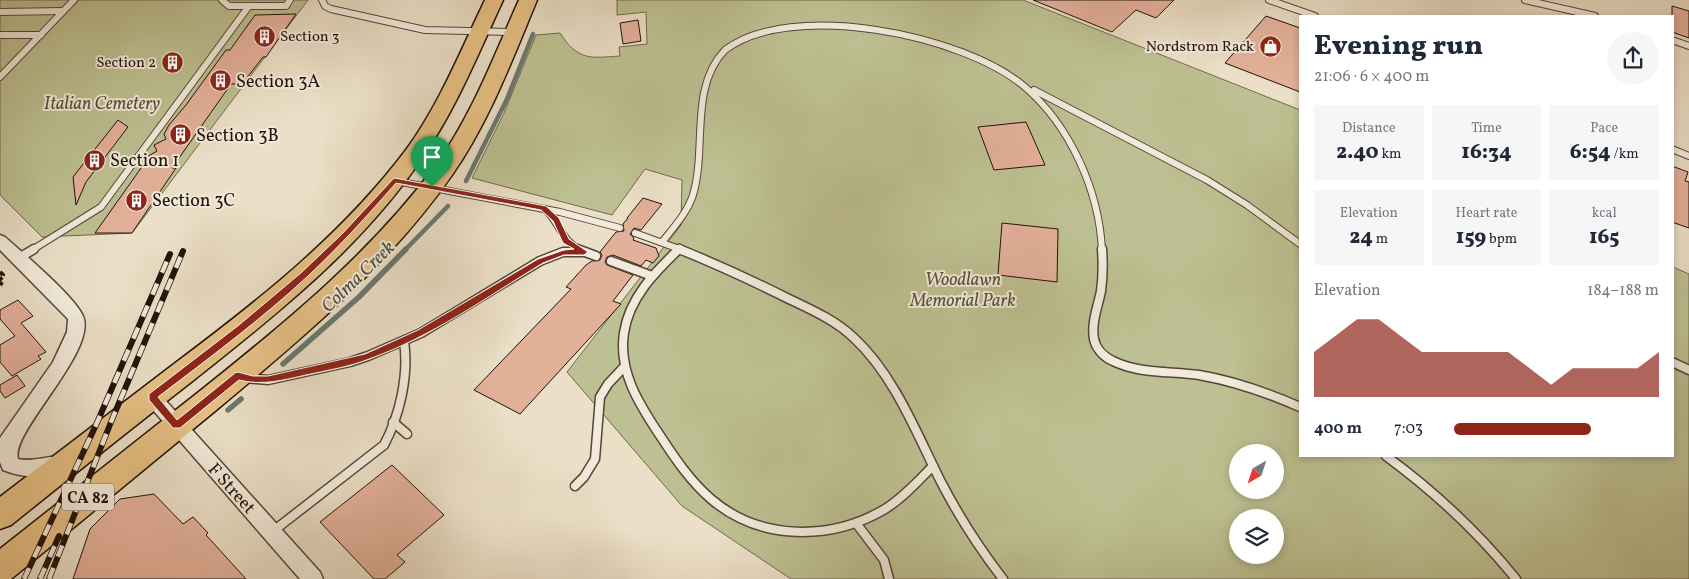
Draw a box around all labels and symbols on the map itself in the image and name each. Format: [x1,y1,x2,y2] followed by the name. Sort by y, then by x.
[252,24,276,48] building icon: Section 3
[280,27,340,48] place label: Section 3
[1258,34,1282,58] shop icon: Nordstrom Rack
[1146,37,1254,58] place label: Nordstrom Rack
[160,50,184,74] building icon: Section 2
[96,53,156,74] place label: Section 2
[208,69,232,93] building icon: Section 3A
[236,70,320,95] place label: Section 3A
[44,92,160,117] park label: Italian Cemetery
[168,123,192,147] building icon: Section 3B
[196,124,279,149] place label: Section 3B
[411,136,453,187] pin
[82,148,106,172] building icon: Section 1
[110,149,179,174] place label: Section 1
[124,188,148,212] building icon: Section 3C
[152,189,235,214] place label: Section 3C
[316,235,401,319] water label: Colma Creek
[909,268,1016,314] park label: Woodlawn Memorial Park
[1229,444,1284,499] north arrow
[201,458,261,520] street label: F Street
[62,484,114,511] road number: CA 82

